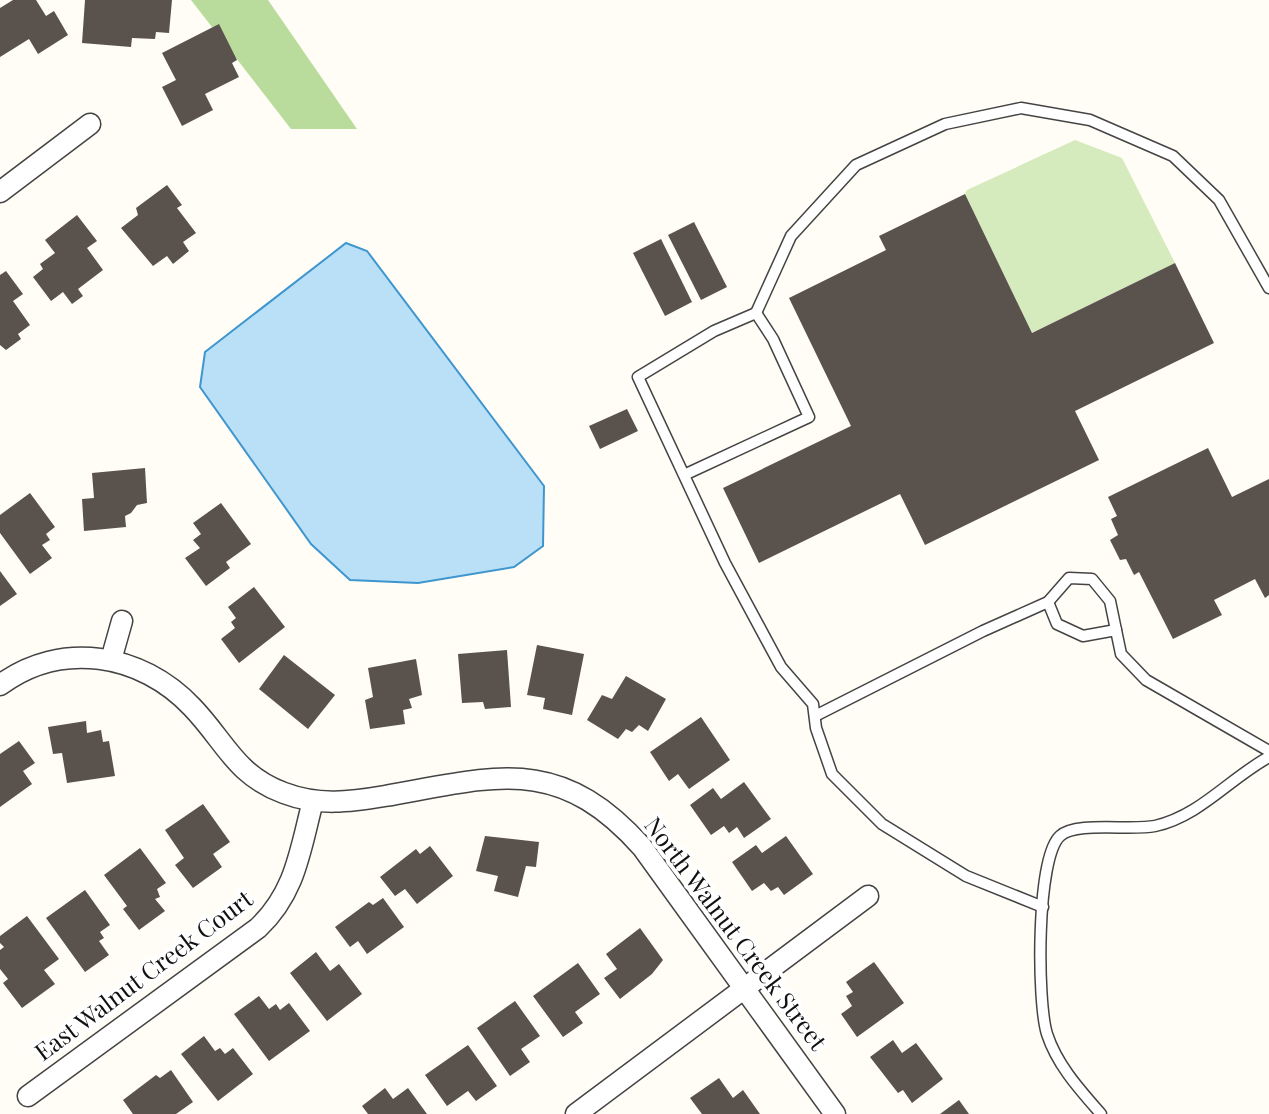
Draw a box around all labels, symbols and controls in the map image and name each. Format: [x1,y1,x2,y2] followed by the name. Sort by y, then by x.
[638,810,835,1056] street label: North Walnut Creek Street
[27,882,259,1067] street label: East Walnut Creek Court

